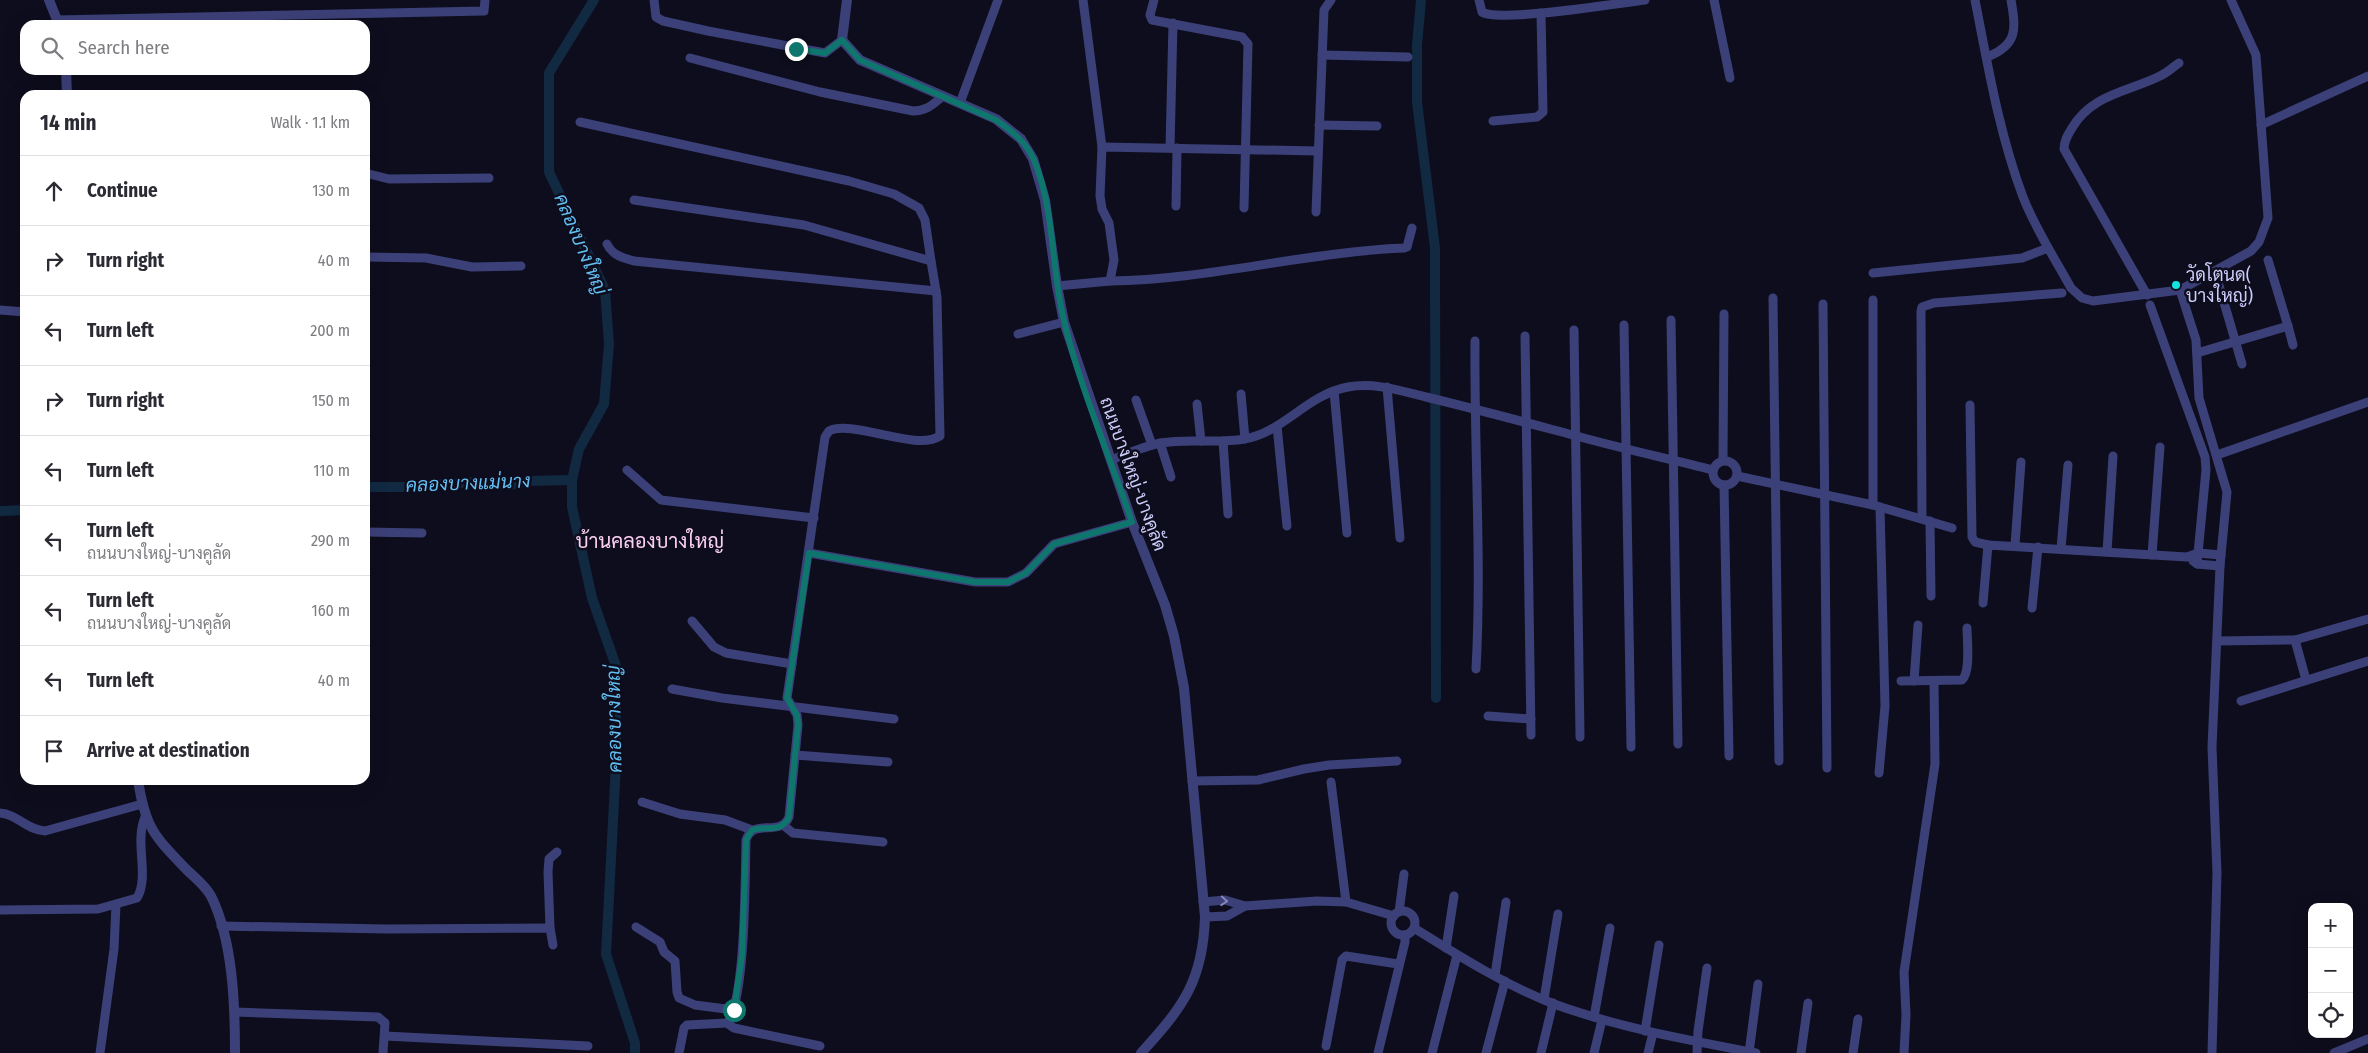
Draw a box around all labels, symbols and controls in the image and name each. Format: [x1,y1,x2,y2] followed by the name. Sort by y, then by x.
[20,20,370,75] search box
[38,34,66,62] icon: search
[78,36,170,59] text: Search here
[785,38,808,61] route end
[40,110,97,136] text: 14 min
[270,113,350,132] text: Walk · 1.1 km
[40,177,68,205] icon: ahead
[87,179,158,202] text: Continue
[312,181,350,200] text: 130 m
[549,190,614,299] water label: คลองบางใหญ่
[40,247,68,275] icon: right
[87,249,164,272] text: Turn right
[318,251,350,270] text: 40 m
[2186,262,2253,307] place label: วัดโตนด( บางใหญ่)
[2170,279,2182,291] marker: วัดโตนด( บางใหญ่)
[40,317,68,345] icon: left
[87,319,154,342] text: Turn left
[310,321,350,340] text: 200 m
[40,387,68,415] icon: right
[87,389,164,412] text: Turn right
[312,391,350,410] text: 150 m
[1093,393,1173,555] street label: ถนนบางใหญ่-บางคูลัด
[40,457,68,485] icon: left
[87,459,154,482] text: Turn left
[313,461,350,480] text: 110 m
[405,469,531,497] water label: คลองบางแม่นาง
[87,519,154,542] text: Turn left
[40,527,68,555] icon: left
[576,528,724,553] district label: บ้านคลองบางใหญ่
[311,531,350,550] text: 290 m
[87,544,231,563] text: ถนนบางใหญ่-บางคูลัด
[87,589,154,612] text: Turn left
[40,597,68,625] icon: left
[311,601,350,620] text: 160 m
[87,614,231,633] text: ถนนบางใหญ่-บางคูลัด
[601,664,626,773] water label: คลองบางใหญ่
[40,667,68,695] icon: left
[87,669,154,692] text: Turn left
[318,671,350,690] text: 40 m
[40,737,68,765] icon: arrive
[87,739,250,762] text: Arrive at destination
[1221,896,1229,907] one-way arrow
[2308,903,2353,1038] map controls
[2308,903,2353,948] button: +
[2308,948,2353,993] button: −
[2308,993,2353,1038] button: locate
[723,999,746,1022] route start

